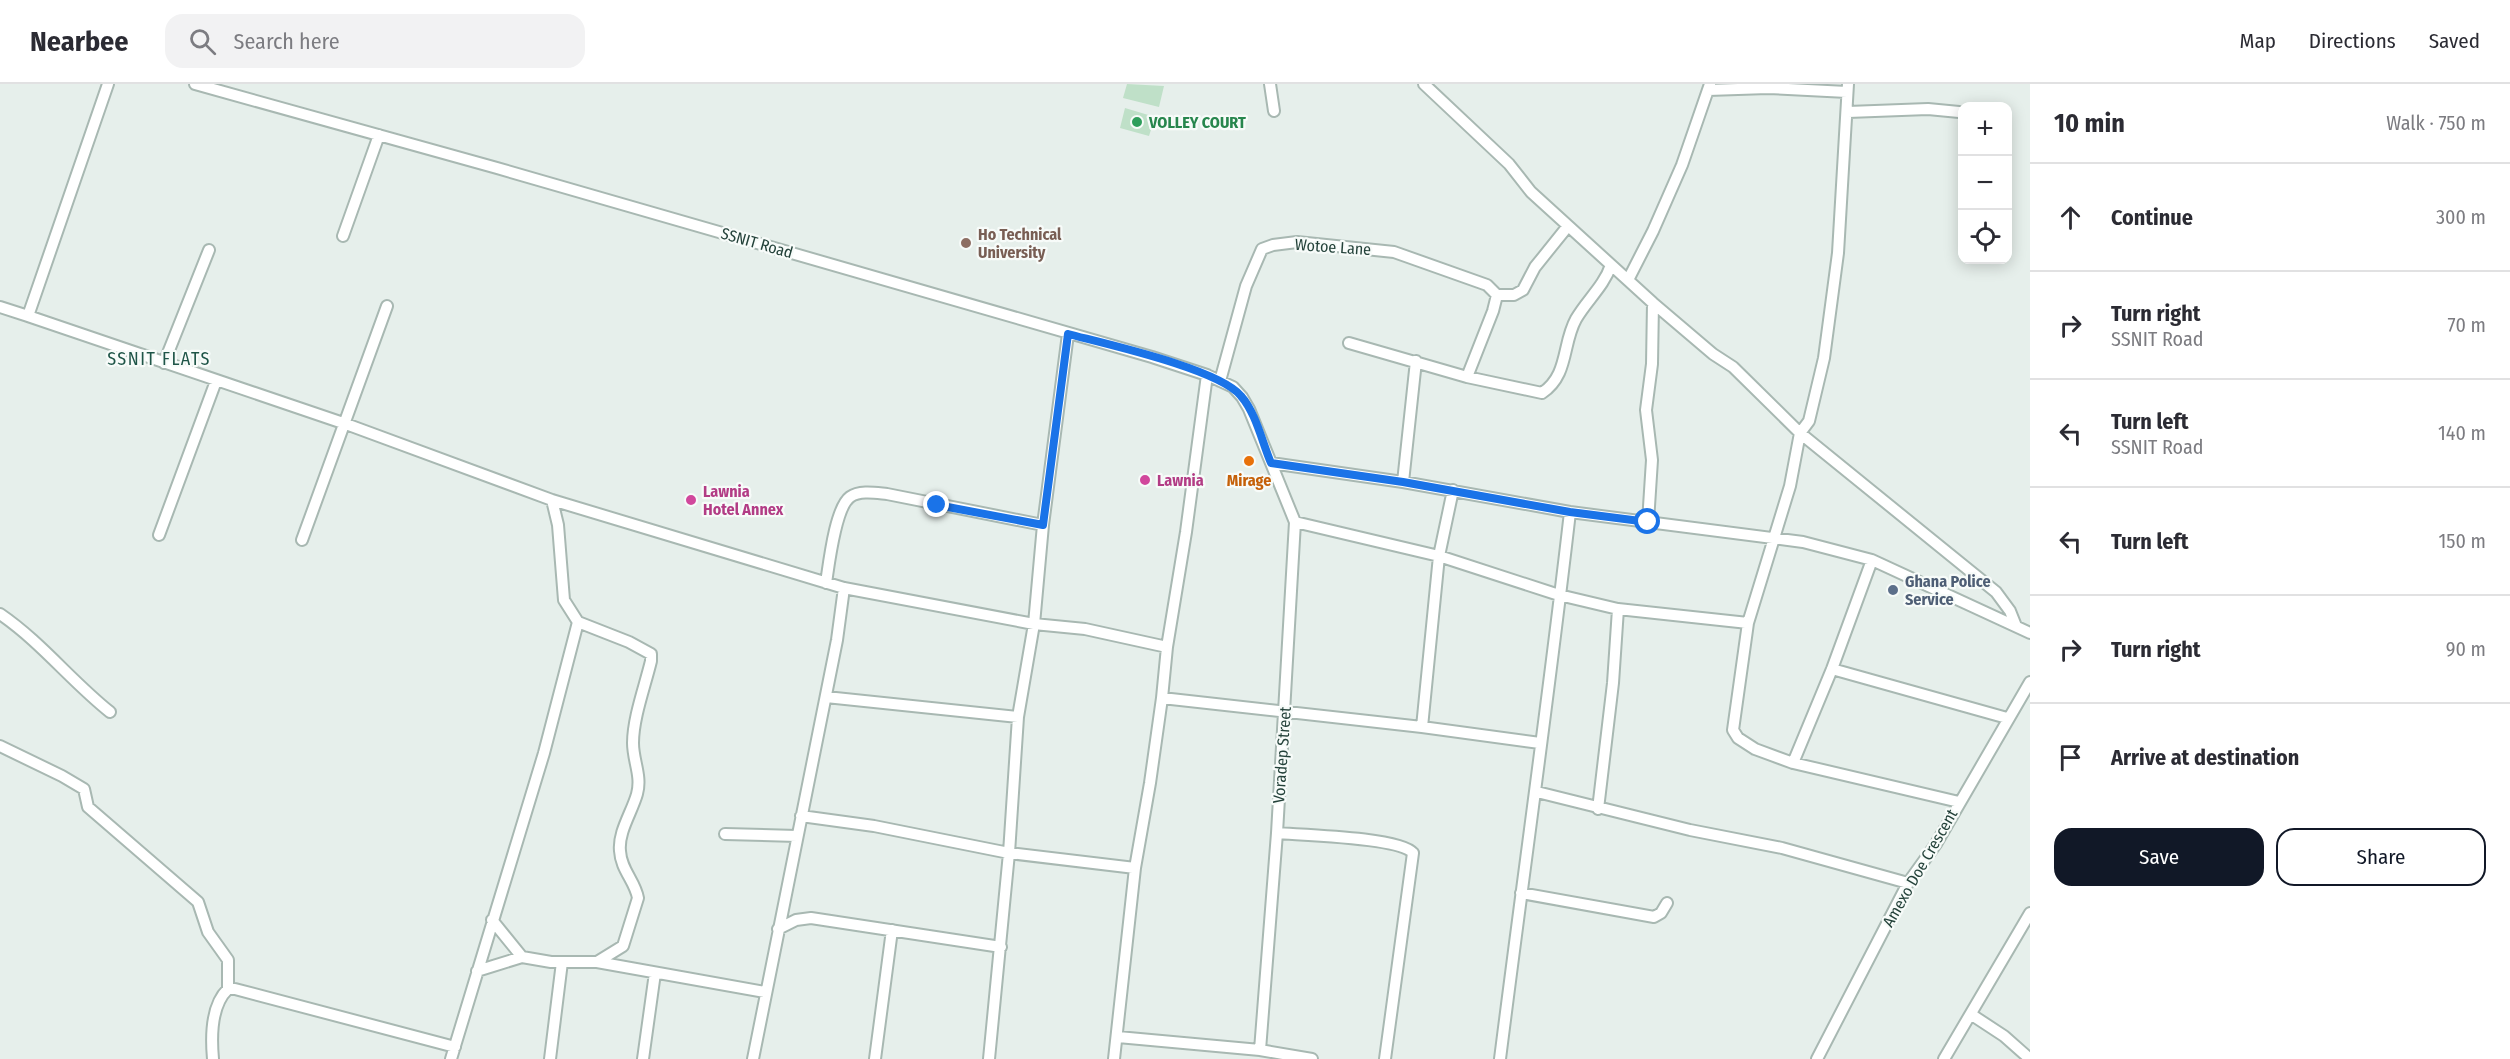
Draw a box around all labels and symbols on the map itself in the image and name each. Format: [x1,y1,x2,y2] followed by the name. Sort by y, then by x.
[1148,113,1246,132] place label: VOLLEY COURT
[1130,115,1144,129] marker: VOLLEY COURT
[719,224,795,262] street label: SSNIT Road
[978,225,1062,262] place label: Ho Technical University
[1294,235,1372,259] street label: Wotoe Lane
[959,236,973,250] marker: Ho Technical University
[107,348,211,370] district label: SSNIT FLATS
[1242,454,1256,468] marker: Mirage
[1157,471,1204,490] place label: Lawnia
[1227,471,1271,490] place label: Mirage
[1138,473,1152,487] marker: Lawnia
[703,482,784,519] place label: Lawnia Hotel Annex
[923,491,949,517] route end
[684,493,698,507] marker: Lawnia Hotel Annex
[1634,508,1660,534] route start
[1905,572,1991,609] place label: Ghana Police Service
[1886,583,1900,597] marker: Ghana Police Service
[1269,705,1295,804] street label: Voradep Street
[1879,805,1962,930] street label: Amexo Doe Crescent

